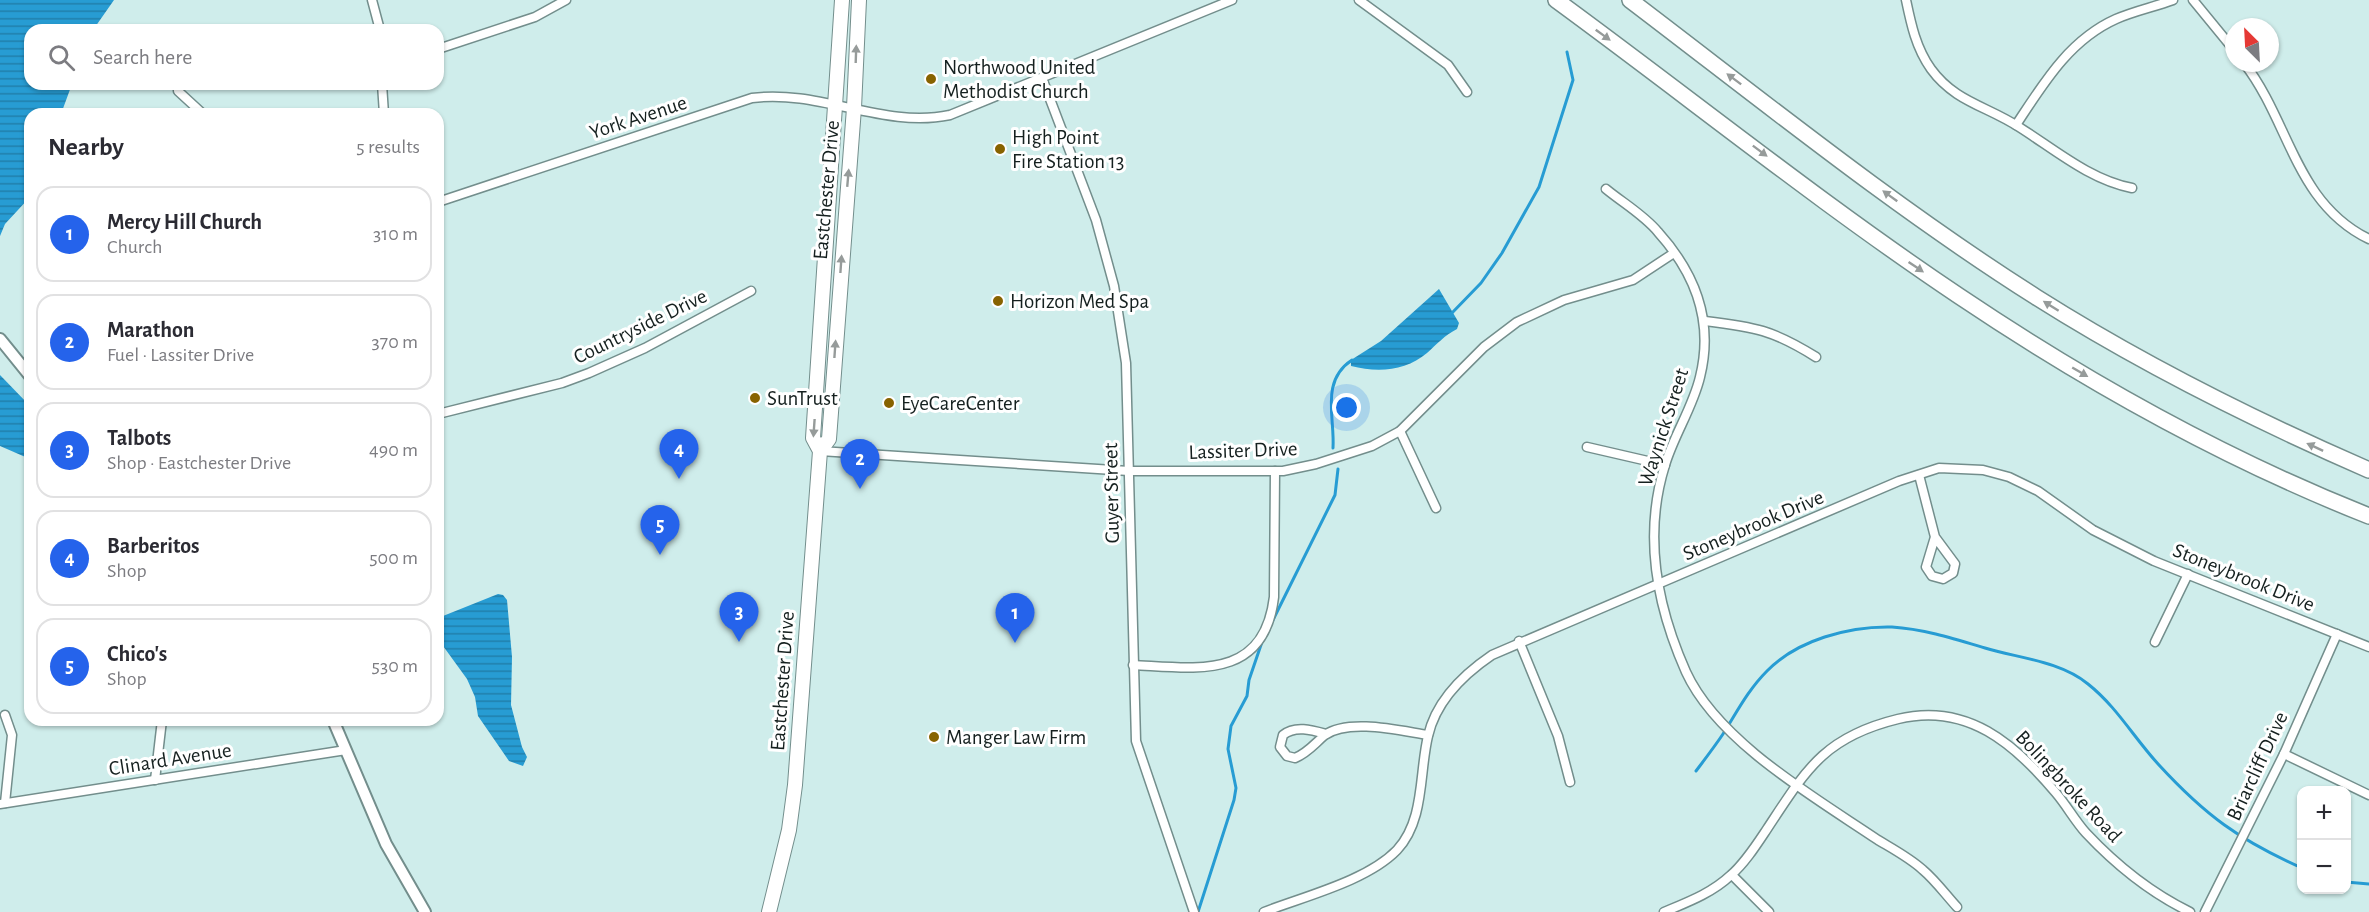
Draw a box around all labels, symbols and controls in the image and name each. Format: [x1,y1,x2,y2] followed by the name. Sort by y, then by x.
[2225,18,2279,72] north arrow
[24,24,444,90] search box
[1595,28,1610,40] one-way arrow
[45,41,78,74] icon: search
[852,44,861,63] one-way arrow
[93,46,192,68] text: Search here
[943,57,1096,102] place label: Northwood United Methodist Church
[924,72,938,86] marker: Northwood United Methodist Church
[1726,73,1742,85] one-way arrow
[587,92,689,143] street label: York Avenue
[810,119,843,261] street label: Eastchester Drive
[1012,127,1124,172] place label: High Point Fire Station 13
[48,134,124,160] text: Nearby
[356,137,420,157] text: 5 results
[993,142,1007,156] marker: High Point Fire Station 13
[1752,144,1767,156] one-way arrow
[843,169,853,188] one-way arrow
[1882,190,1898,202] one-way arrow
[107,211,262,233] text: Mercy Hill Church
[66,224,73,244] text: 1
[373,224,418,244] text: 310 m
[107,237,162,257] text: Church
[836,255,846,274] one-way arrow
[1908,261,1924,272] one-way arrow
[570,285,710,368] street label: Countryside Drive
[1010,291,1149,312] place label: Horizon Med Spa
[991,294,1005,308] marker: Horizon Med Spa
[2043,300,2059,311] one-way arrow
[107,319,194,341] text: Marathon
[65,332,74,352] text: 2
[372,332,418,352] text: 370 m
[831,339,840,358] one-way arrow
[107,345,254,365] text: Fuel · Lassiter Drive
[1635,365,1692,489] street label: Waynick Street
[2072,367,2088,378] one-way arrow
[767,388,838,409] place label: SunTrust
[748,391,762,405] marker: SunTrust
[901,393,1020,414] place label: EyeCareCenter
[1332,393,1361,422] your location
[882,396,896,410] marker: EyeCareCenter
[809,418,818,437] one-way arrow
[107,427,171,449] text: Talbots
[660,430,698,479] pin: 4
[1188,438,1298,463] street label: Lassiter Drive
[65,440,74,460] text: 3
[369,440,418,460] text: 490 m
[840,440,880,489] pin: 2
[1100,442,1123,543] street label: Guyer Street
[2307,442,2324,451] one-way arrow
[107,453,291,473] text: Shop · Eastchester Drive
[1680,486,1827,565] street label: Stoneybrook Drive
[640,506,680,555] pin: 5
[107,535,200,557] text: Barberitos
[2170,540,2318,615] street label: Stoneybrook Drive
[64,548,75,568] text: 4
[369,548,418,568] text: 500 m
[107,561,147,581] text: Shop
[720,592,758,642] pin: 3
[996,594,1034,643] pin: 1
[767,610,798,752] street label: Eastchester Drive
[107,643,167,665] text: Chico's
[65,656,74,676] text: 5
[372,656,418,676] text: 530 m
[107,669,147,689] text: Shop
[2223,709,2292,824] street label: Briarcliff Drive
[2012,726,2126,846] street label: Bolingbroke Road
[946,727,1086,748] place label: Manger Law Firm
[927,730,941,744] marker: Manger Law Firm
[107,739,233,780] street label: Clinard Avenue
[2297,786,2351,894] map controls
[2297,786,2351,840] button: +
[2297,840,2351,894] button: −

